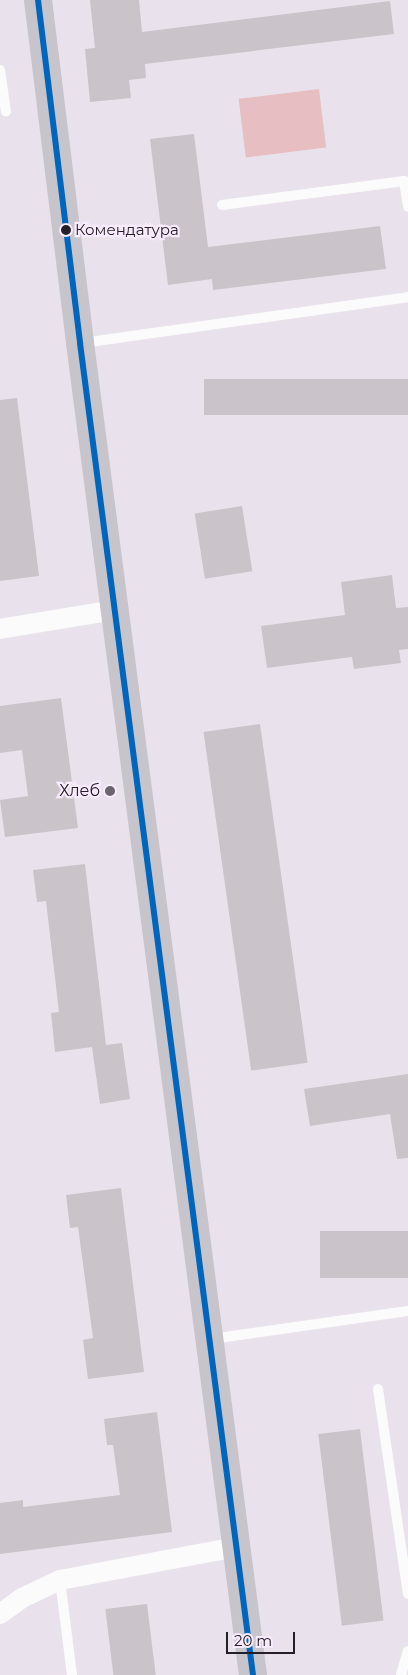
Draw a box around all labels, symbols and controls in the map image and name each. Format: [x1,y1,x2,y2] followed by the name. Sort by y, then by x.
[75,221,179,239] place label: Комендатура
[61,225,71,235] marker: Комендатура
[59,781,100,801] place label: Хлеб
[104,785,116,797] marker: Хлеб
[228,1622,297,1654] scale bar
[234,1631,272,1650] text: 20 m

